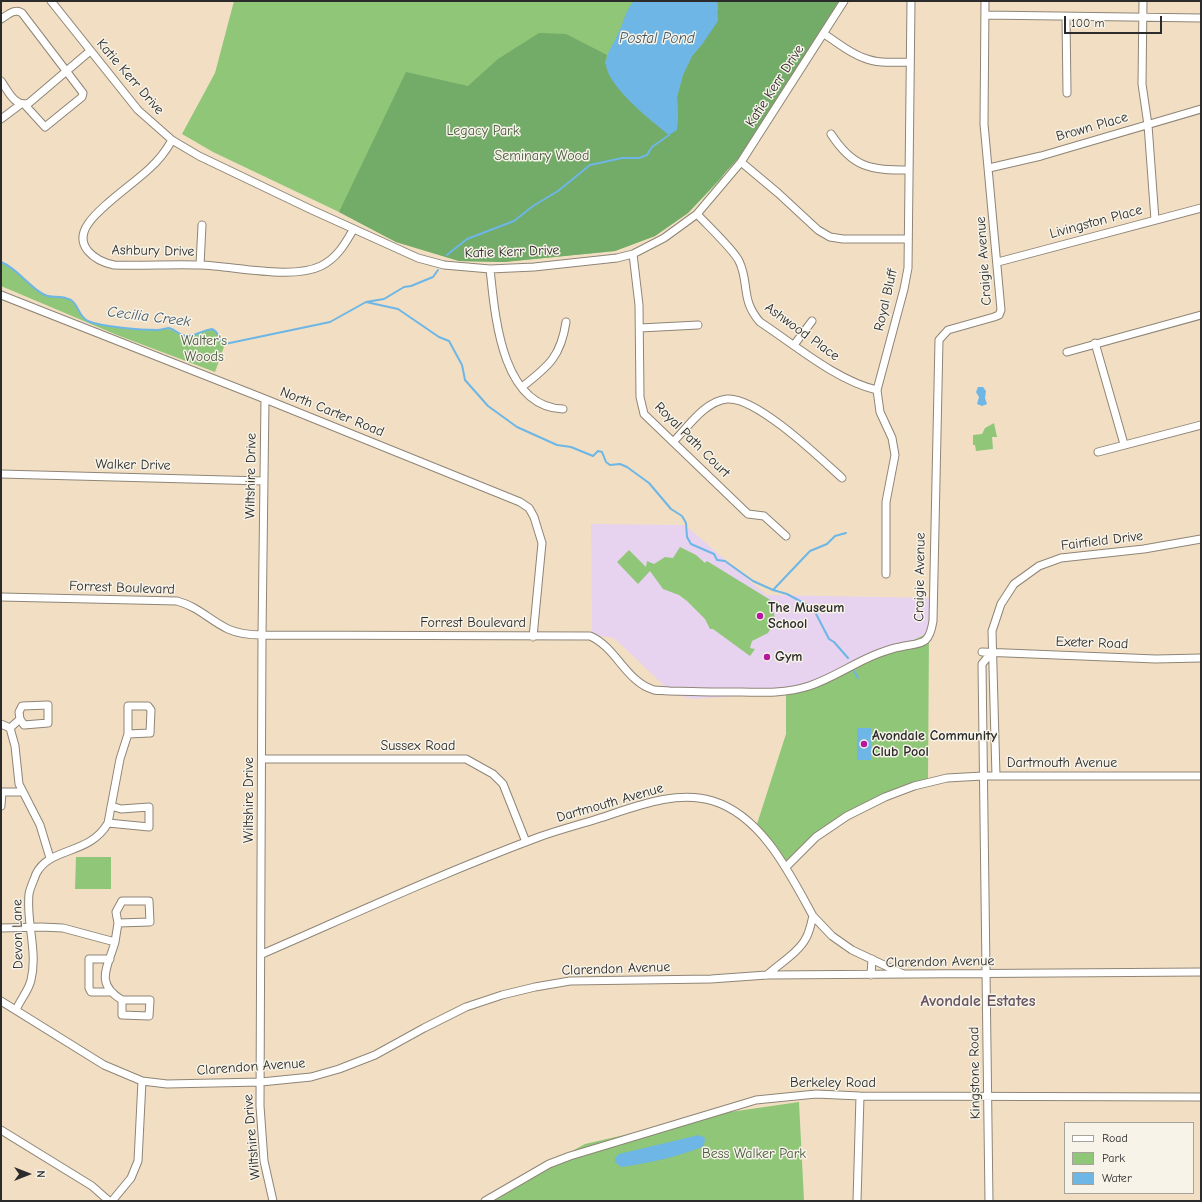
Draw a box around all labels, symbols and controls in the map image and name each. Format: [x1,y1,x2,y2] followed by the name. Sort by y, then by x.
[1066,8,1164,34] scale bar
[1071,16,1104,30] text: 100 m
[619,30,695,48] water label: Postal Pond
[93,36,167,118] street label: Katie Kerr Drive
[742,42,808,130] street label: Katie Kerr Drive
[1054,109,1130,145] street label: Brown Place
[447,123,519,139] park label: Legacy Park
[495,148,589,164] park label: Seminary Wood
[1048,202,1144,242] street label: Livingston Place
[973,216,995,306] street label: Craigie Avenue
[111,242,195,260] street label: Ashbury Drive
[464,242,560,262] street label: Katie Kerr Drive
[871,267,901,333] street label: Royal Bluff
[761,299,843,365] street label: Ashwood Place
[106,303,192,331] water label: Cecilia Creek
[181,333,227,366] park label: Walter's Woods
[277,383,387,441] street label: North Carter Road
[651,399,733,481] street label: Royal Path Court
[242,433,260,519] street label: Wiltshire Drive
[95,456,171,474] street label: Walker Drive
[1060,528,1144,554] street label: Fairfield Drive
[911,532,929,622] street label: Craigie Avenue
[69,578,175,598] street label: Forrest Boulevard
[768,600,844,632] place label: The Museum School
[755,611,765,621] marker: The Museum School
[420,615,526,631] street label: Forrest Boulevard
[1055,633,1129,653] street label: Exeter Road
[775,649,802,665] place label: Gym
[762,652,772,662] marker: Gym
[872,728,997,760] place label: Avondale Community Club Pool
[380,738,456,754] street label: Sussex Road
[859,739,869,749] marker: Avondale Community Club Pool
[1007,755,1117,771] street label: Dartmouth Avenue
[241,757,257,843] street label: Wiltshire Drive
[555,780,665,826] street label: Dartmouth Avenue
[9,899,27,969] street label: Devon Lane
[885,953,995,971] street label: Clarendon Avenue
[561,959,671,979] street label: Clarendon Avenue
[921,991,1035,1011] district label: Avondale Estates
[966,1027,984,1119] street label: Kingstone Road
[196,1055,306,1079] street label: Clarendon Avenue
[790,1075,876,1091] street label: Berkeley Road
[240,1093,264,1181] street label: Wiltshire Drive
[1064,1122,1194,1194] legend
[1102,1131,1128,1145] text: Road
[702,1146,806,1162] park label: Bess Walker Park
[1102,1151,1125,1165] text: Park
[8,1154,48,1194] north arrow
[34,1170,47,1178] text: N
[1102,1171,1132,1185] text: Water

